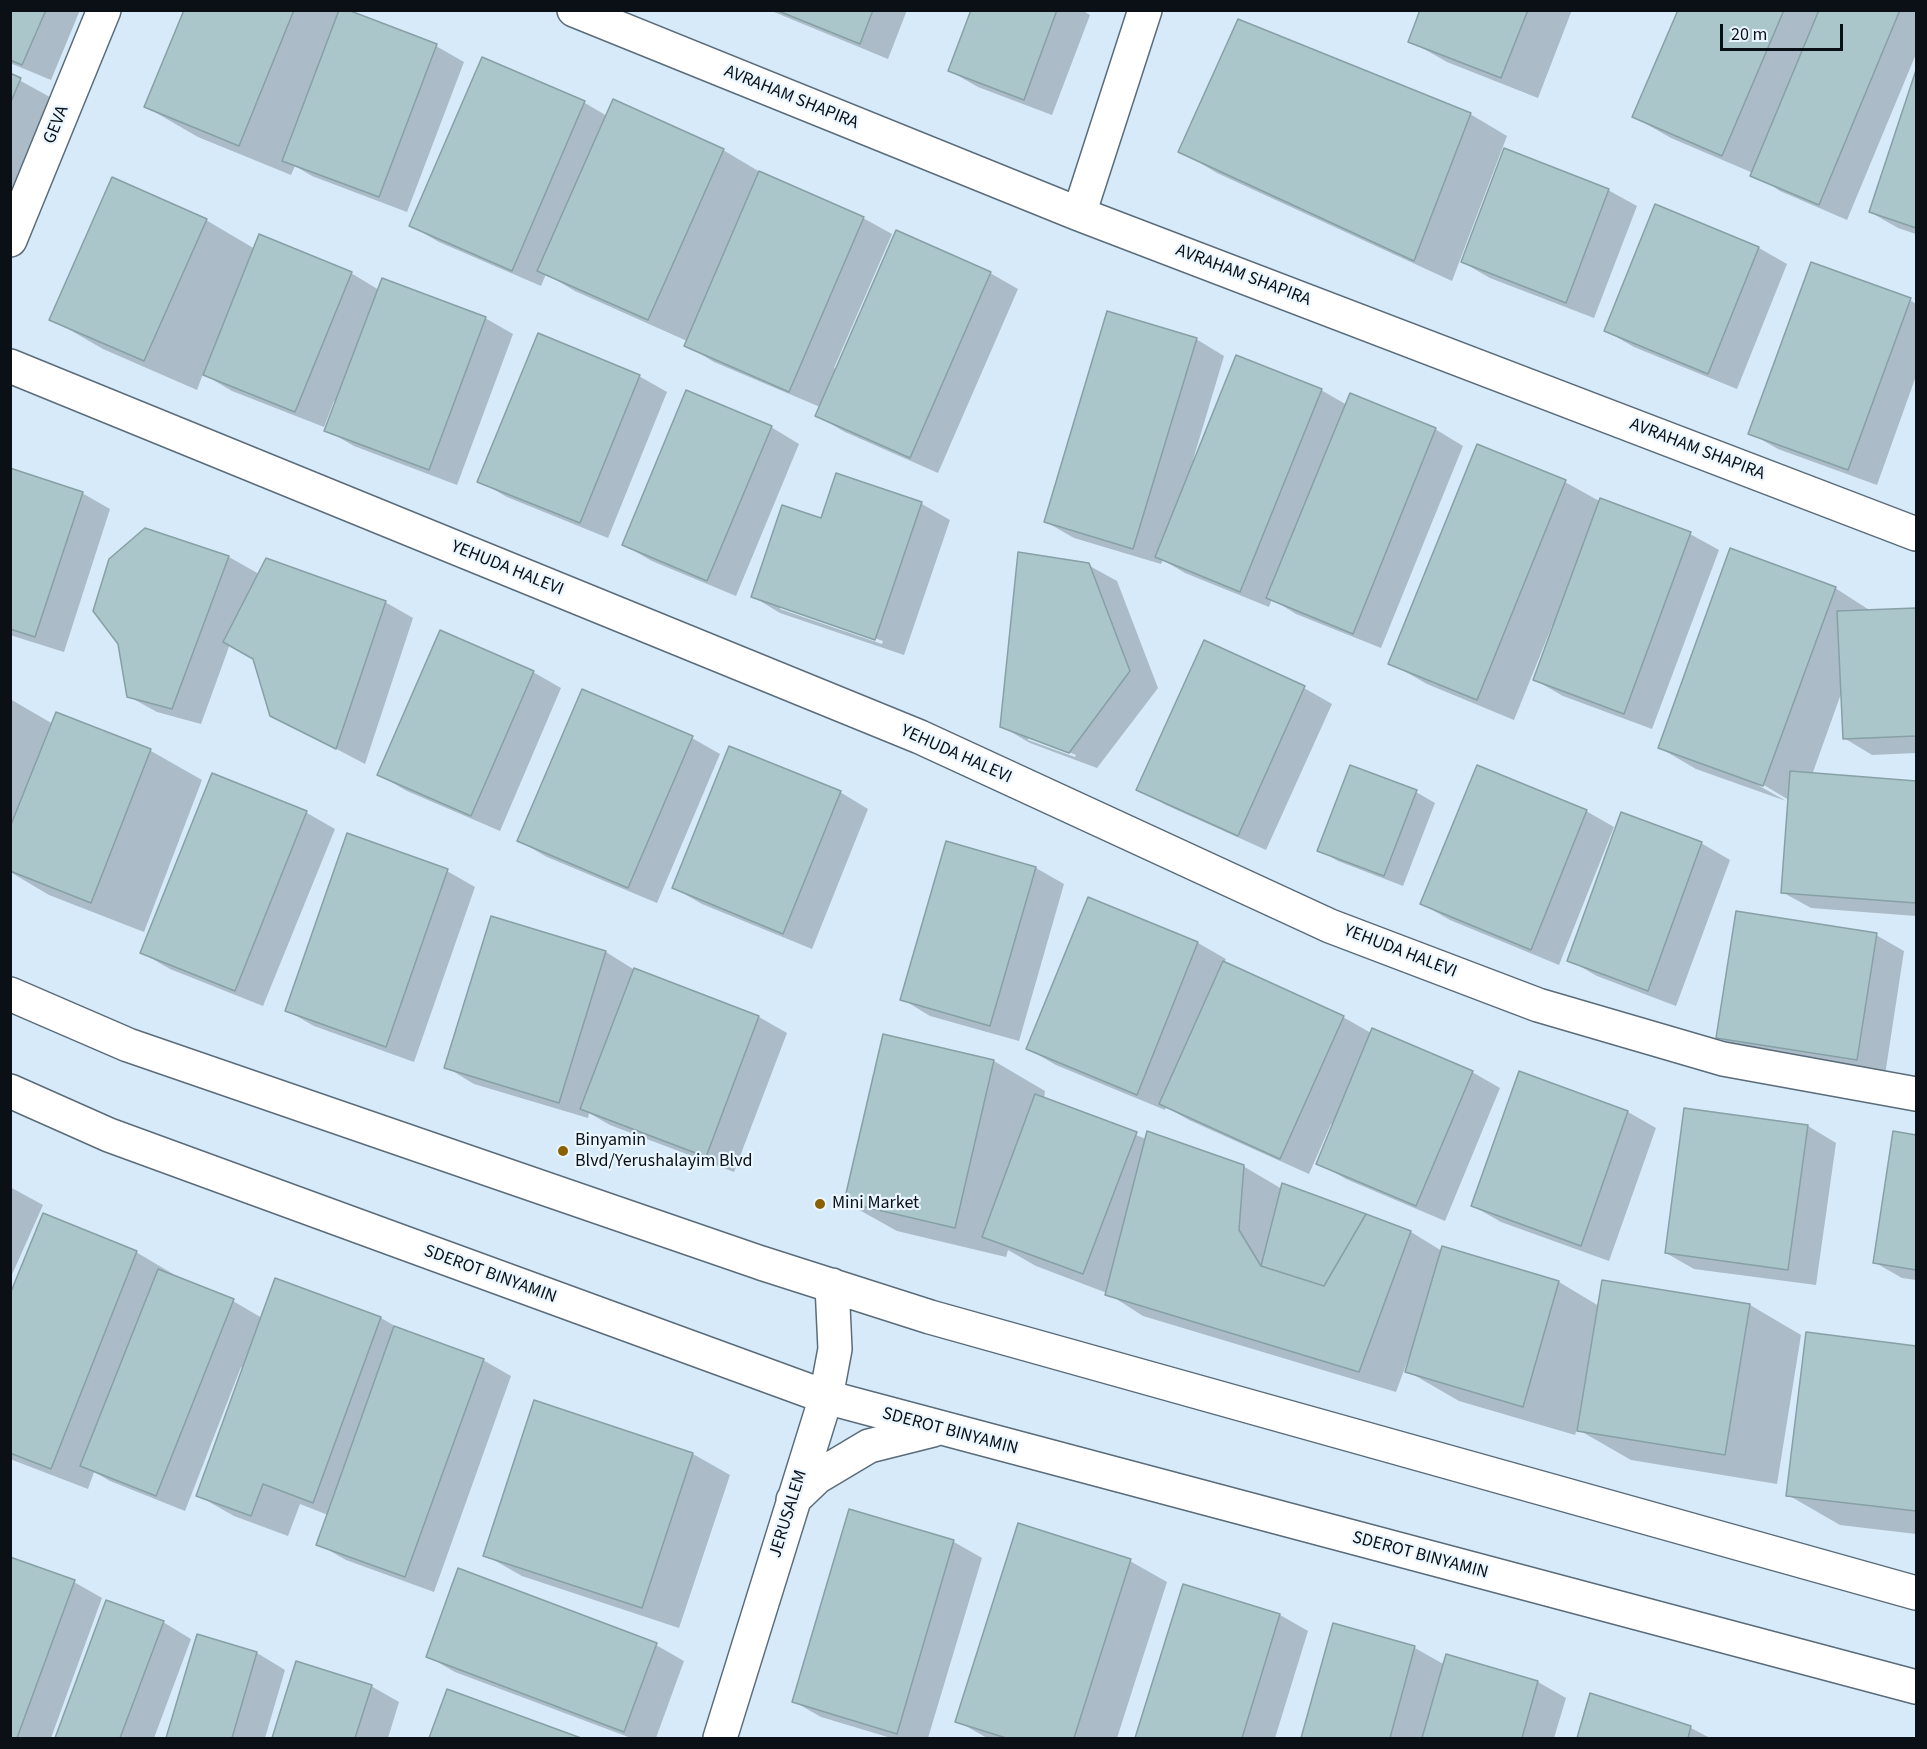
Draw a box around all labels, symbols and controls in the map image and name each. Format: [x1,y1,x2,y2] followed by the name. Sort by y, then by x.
[1723,12,1846,50] scale bar
[1731,22,1767,47] text: 20 m
[721,61,861,135] street label: AVRAHAM SHAPIRA
[40,103,74,147] street label: GEVA
[1172,240,1314,312] street label: AVRAHAM SHAPIRA
[1626,414,1768,486] street label: AVRAHAM SHAPIRA
[448,537,566,601] street label: YEHUDA HALEVI
[897,721,1015,789] street label: YEHUDA HALEVI
[1340,921,1460,983] street label: YEHUDA HALEVI
[575,1130,753,1172] place label: Binyamin Blvd/Yerushalayim Blvd
[556,1144,570,1158] marker: Binyamin Blvd/Yerushalayim Blvd
[832,1193,919,1215] place label: Mini Market
[813,1197,827,1211] marker: Mini Market
[421,1241,559,1309] street label: SDEROT BINYAMIN
[880,1403,1020,1461] street label: SDEROT BINYAMIN
[765,1468,813,1560] street label: JERUSALEM
[1350,1527,1490,1585] street label: SDEROT BINYAMIN

